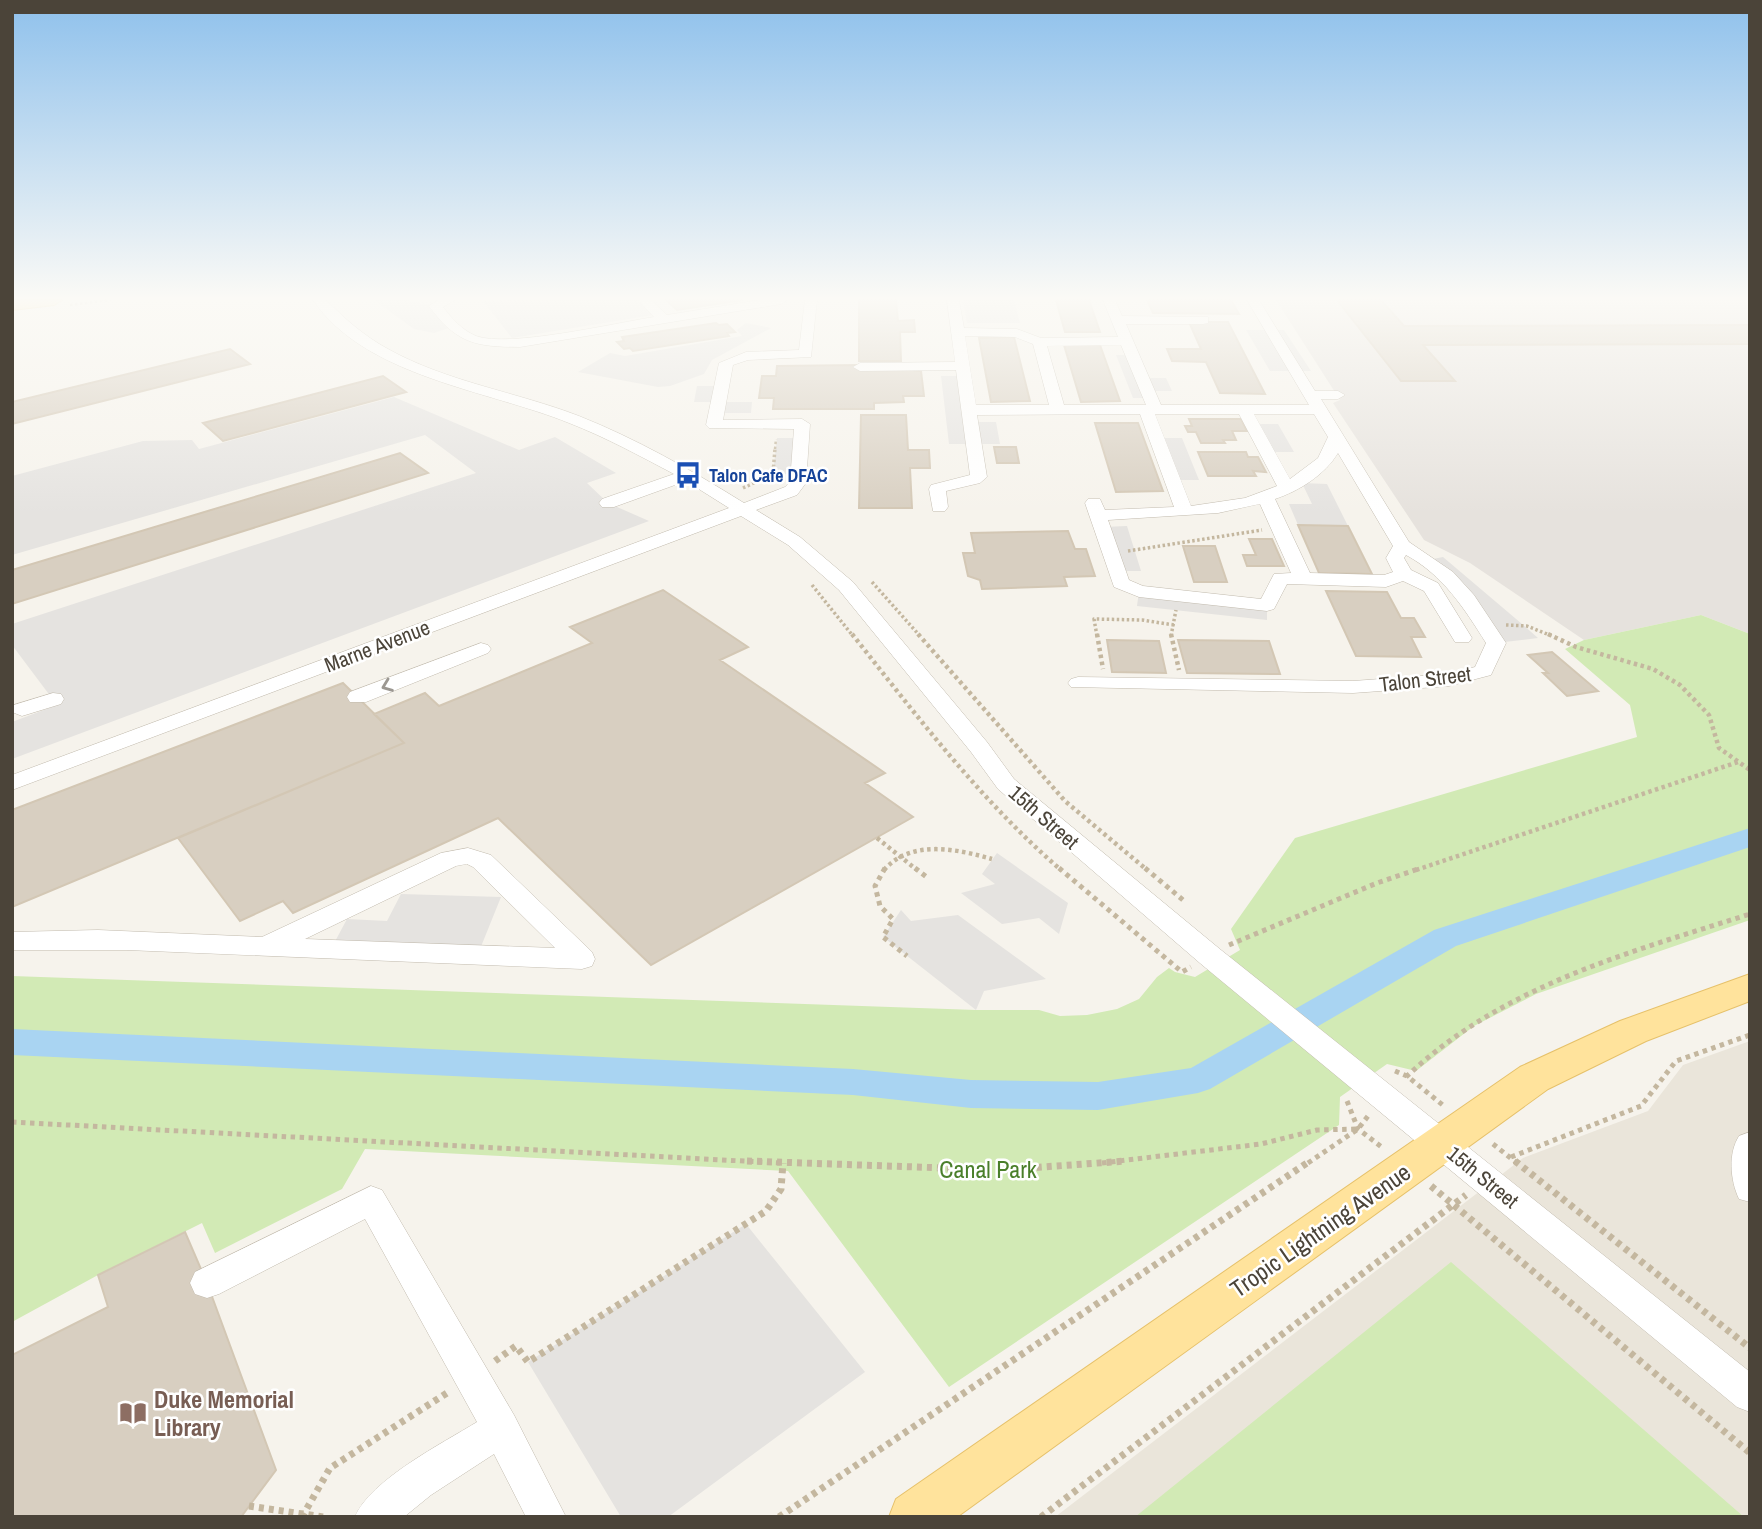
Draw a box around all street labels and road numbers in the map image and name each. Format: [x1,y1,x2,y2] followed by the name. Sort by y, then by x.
[320,613,434,679] street label: Marne Avenue
[1377,659,1473,699] street label: Talon Street
[1003,778,1085,856] street label: 15th Street
[1441,1139,1525,1215] street label: 15th Street
[1223,1156,1417,1304] street label: Tropic Lightning Avenue

